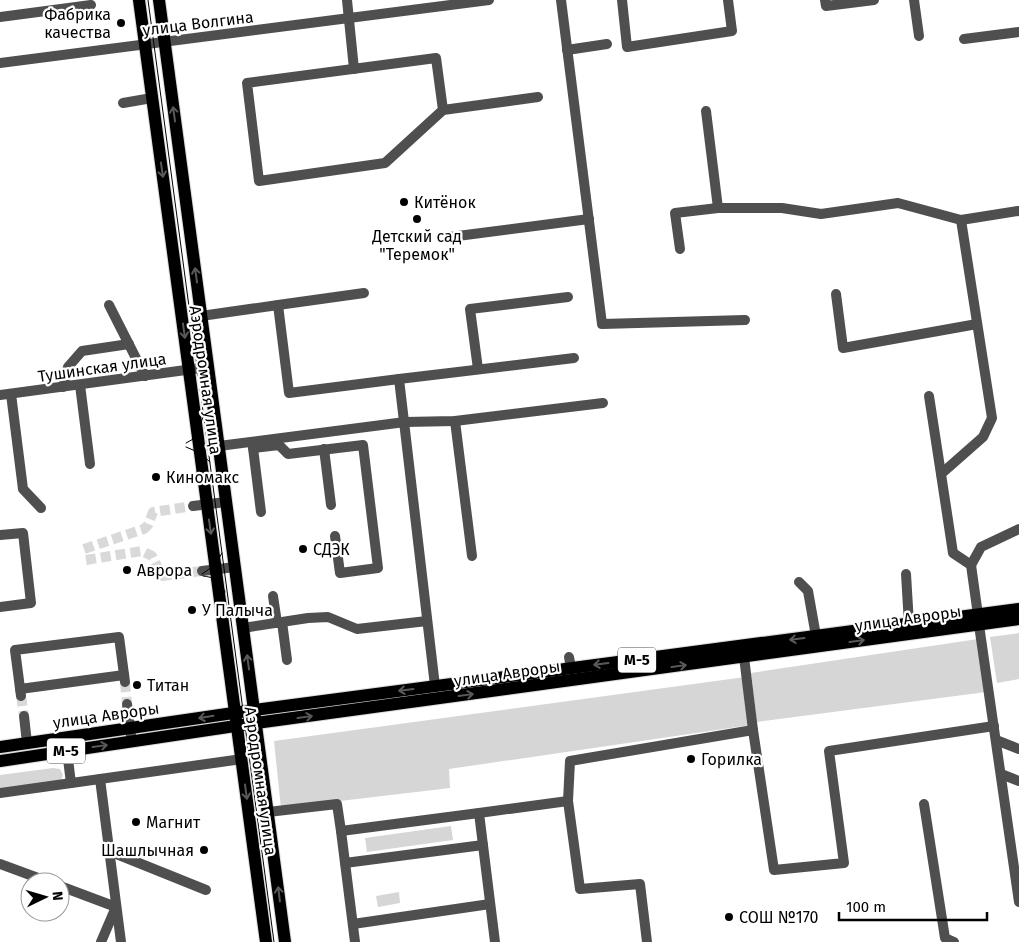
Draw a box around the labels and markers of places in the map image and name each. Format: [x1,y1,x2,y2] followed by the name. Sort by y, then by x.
[44,5,111,42] place label: Фабрика качества
[115,17,127,29] marker: Фабрика качества
[414,193,476,212] place label: Китёнок
[398,196,410,208] marker: Китёнок
[411,213,423,225] marker: Детский сад "Теремок"
[371,227,462,264] place label: Детский сад "Теремок"
[166,468,239,487] place label: Киномакс
[150,471,162,483] marker: Киномакс
[313,540,350,559] place label: СДЭК
[297,543,309,555] marker: СДЭК
[137,561,192,580] place label: Аврора
[121,564,133,576] marker: Аврора
[202,601,273,620] place label: У Палыча
[186,604,198,616] marker: У Палыча
[147,676,189,695] place label: Титан
[131,679,143,691] marker: Титан
[701,750,762,769] place label: Горилка
[685,753,697,765] marker: Горилка
[146,813,201,832] place label: Магнит
[130,816,142,828] marker: Магнит
[101,841,194,860] place label: Шашлычная
[198,844,210,856] marker: Шашлычная
[739,908,819,927] place label: СОШ №170
[723,911,735,923] marker: СОШ №170

